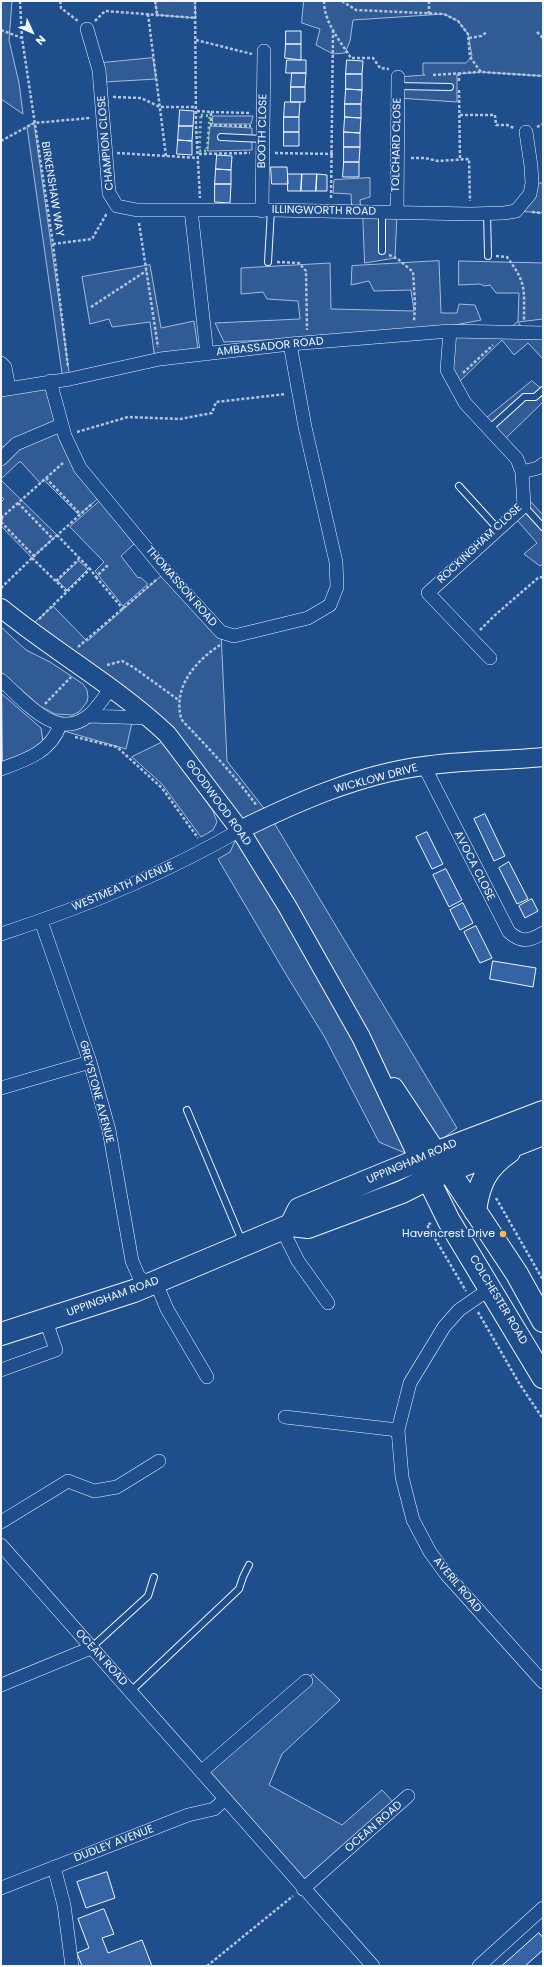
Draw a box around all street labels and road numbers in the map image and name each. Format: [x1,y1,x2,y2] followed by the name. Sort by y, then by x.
[256,94,270,168] street label: BOOTH CLOSE
[95,95,117,191] street label: CHAMPION CLOSE
[390,98,404,192] street label: TOLCHARD CLOSE
[38,141,66,237] street label: BIRKENSHAW WAY
[272,203,376,219] street label: ILLINGWORTH ROAD
[216,335,324,359] street label: AMBASSADOR ROAD
[435,501,525,587] street label: ROCKINGHAM CLOSE
[143,544,219,630] street label: THOMASSON ROAD
[182,757,254,849] street label: GOODWOOD ROAD
[333,762,419,796] street label: WICKLOW DRIVE
[451,829,497,903] street label: AVOCA CLOSE
[70,860,176,914] street label: WESTMEATH AVENUE
[76,1039,116,1145] street label: GREYSTONE AVENUE
[365,1137,459,1187] street label: UPPINGHAM ROAD
[466,1253,530,1347] street label: COLCHESTER ROAD
[65,1274,161,1320] street label: UPPINGHAM ROAD
[430,1555,484,1615] street label: AVERIL ROAD
[72,1627,130,1689] street label: OCEAN ROAD
[343,1799,405,1855] street label: OCEAN ROAD
[72,1823,156,1865] street label: DUDLEY AVENUE

